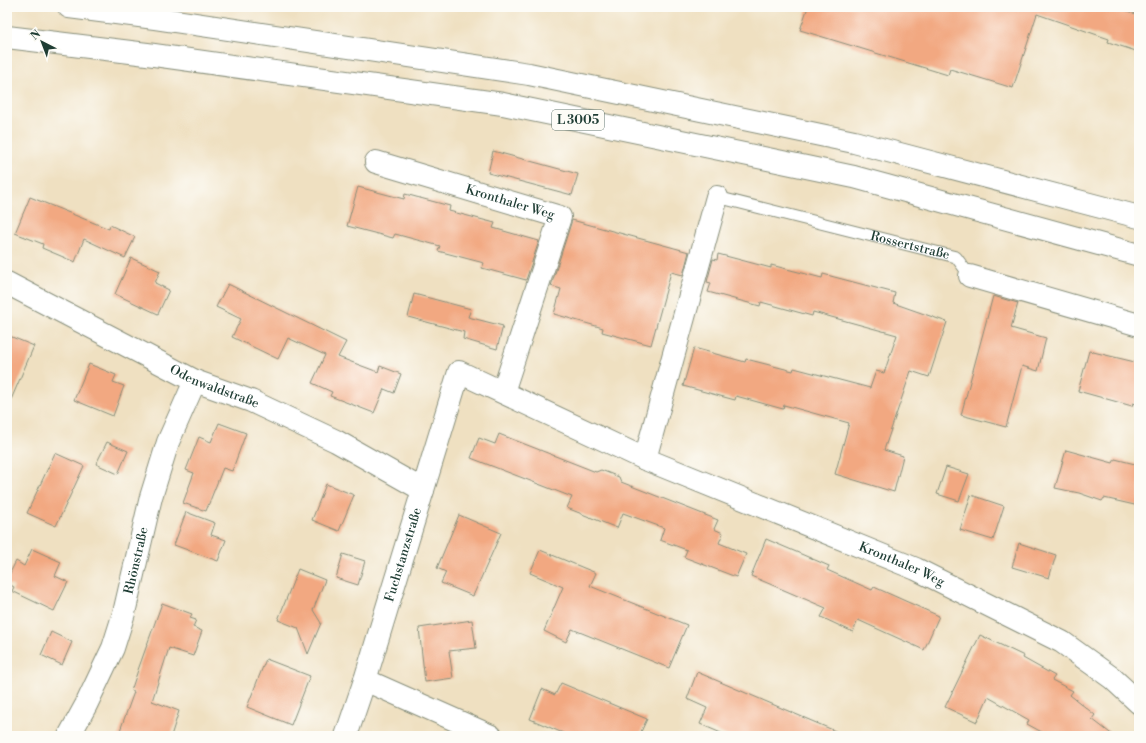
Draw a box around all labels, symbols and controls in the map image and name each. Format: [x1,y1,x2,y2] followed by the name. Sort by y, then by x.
[22,22,62,62] north arrow
[28,27,44,43] text: N
[552,110,604,130] road number: L 3005
[464,181,557,223] street label: Kronthaler Weg
[869,228,952,263] street label: Rossertstraße
[167,361,262,412] street label: Odenwaldstraße
[381,505,425,604] street label: Fuchstanzstraße
[121,525,152,596] street label: Rhönstraße
[856,539,948,590] street label: Kronthaler Weg

